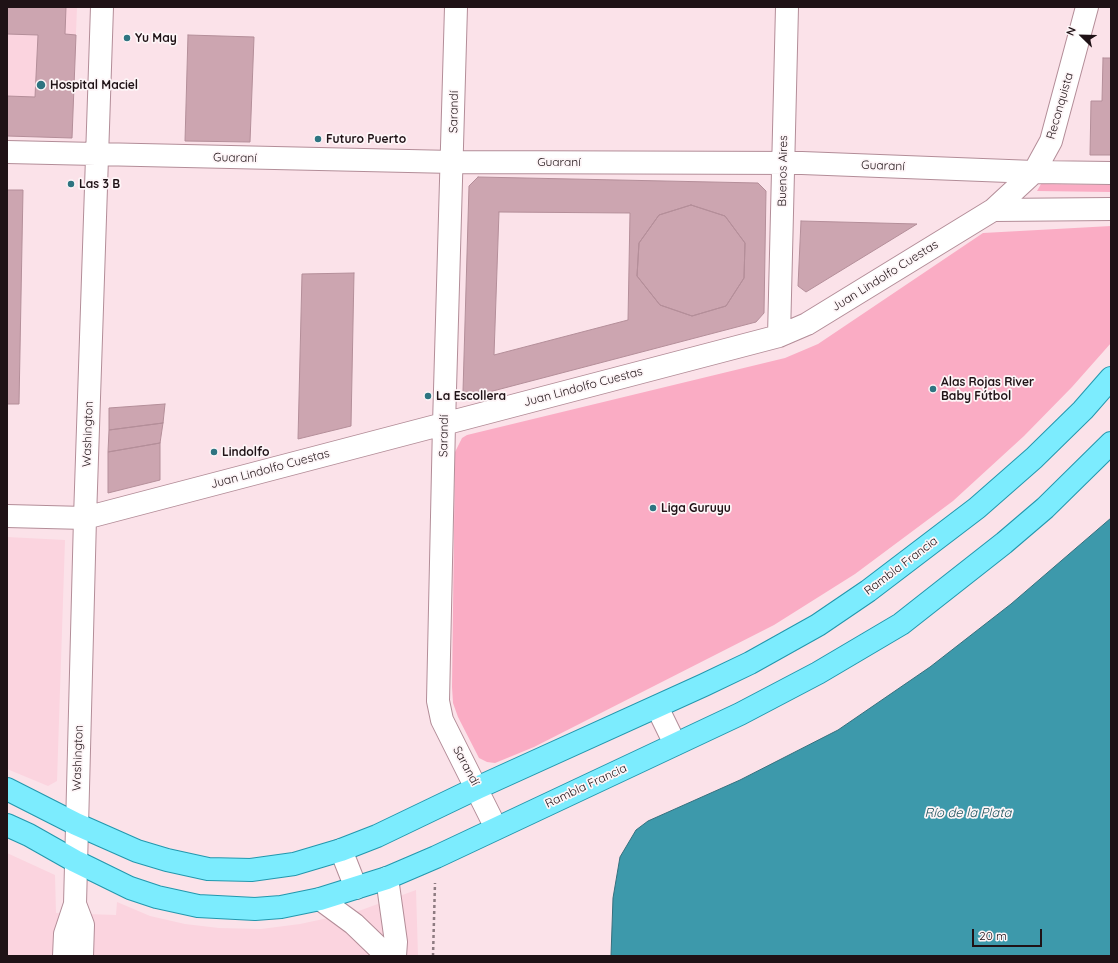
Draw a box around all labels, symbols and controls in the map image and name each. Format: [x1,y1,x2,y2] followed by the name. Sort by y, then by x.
[1062,16,1102,56] north arrow
[1063,25,1079,38] text: N
[135,31,177,45] place label: Yu May
[122,33,132,43] marker: Yu May
[1044,71,1076,141] street label: Reconquista
[50,78,138,92] place label: Hospital Maciel
[35,79,47,91] marker: Hospital Maciel
[446,91,462,133] street label: Sarandí
[326,132,406,146] place label: Futuro Puerto
[313,134,323,144] marker: Futuro Puerto
[775,135,791,207] street label: Buenos Aires
[213,150,257,166] street label: Guaraní
[537,155,581,169] street label: Guaraní
[861,158,905,174] street label: Guaraní
[79,177,120,191] place label: Las 3 B
[66,179,76,189] marker: Las 3 B
[829,237,941,315] street label: Juan Lindolfo Cuestas
[522,364,644,410] street label: Juan Lindolfo Cuestas
[941,375,1034,403] place label: Alas Rojas River Baby Fútbol
[928,384,938,394] marker: Alas Rojas River Baby Fútbol
[436,389,506,403] place label: La Escollera
[423,391,433,401] marker: La Escollera
[80,401,96,467] street label: Washington
[436,415,452,457] street label: Sarandí
[222,445,269,459] place label: Lindolfo
[209,446,331,492] street label: Juan Lindolfo Cuestas
[209,447,219,457] marker: Lindolfo
[661,501,731,515] place label: Liga Guruyu
[648,503,658,513] marker: Liga Guruyu
[861,534,941,598] street label: Rambla Francia
[70,725,86,791] street label: Washington
[450,744,482,788] street label: Sarandí
[543,761,629,811] street label: Rambla Francia
[925,805,1011,821] water label: Río de la Plata
[974,921,1044,947] scale bar
[979,928,1007,943] text: 20 m

